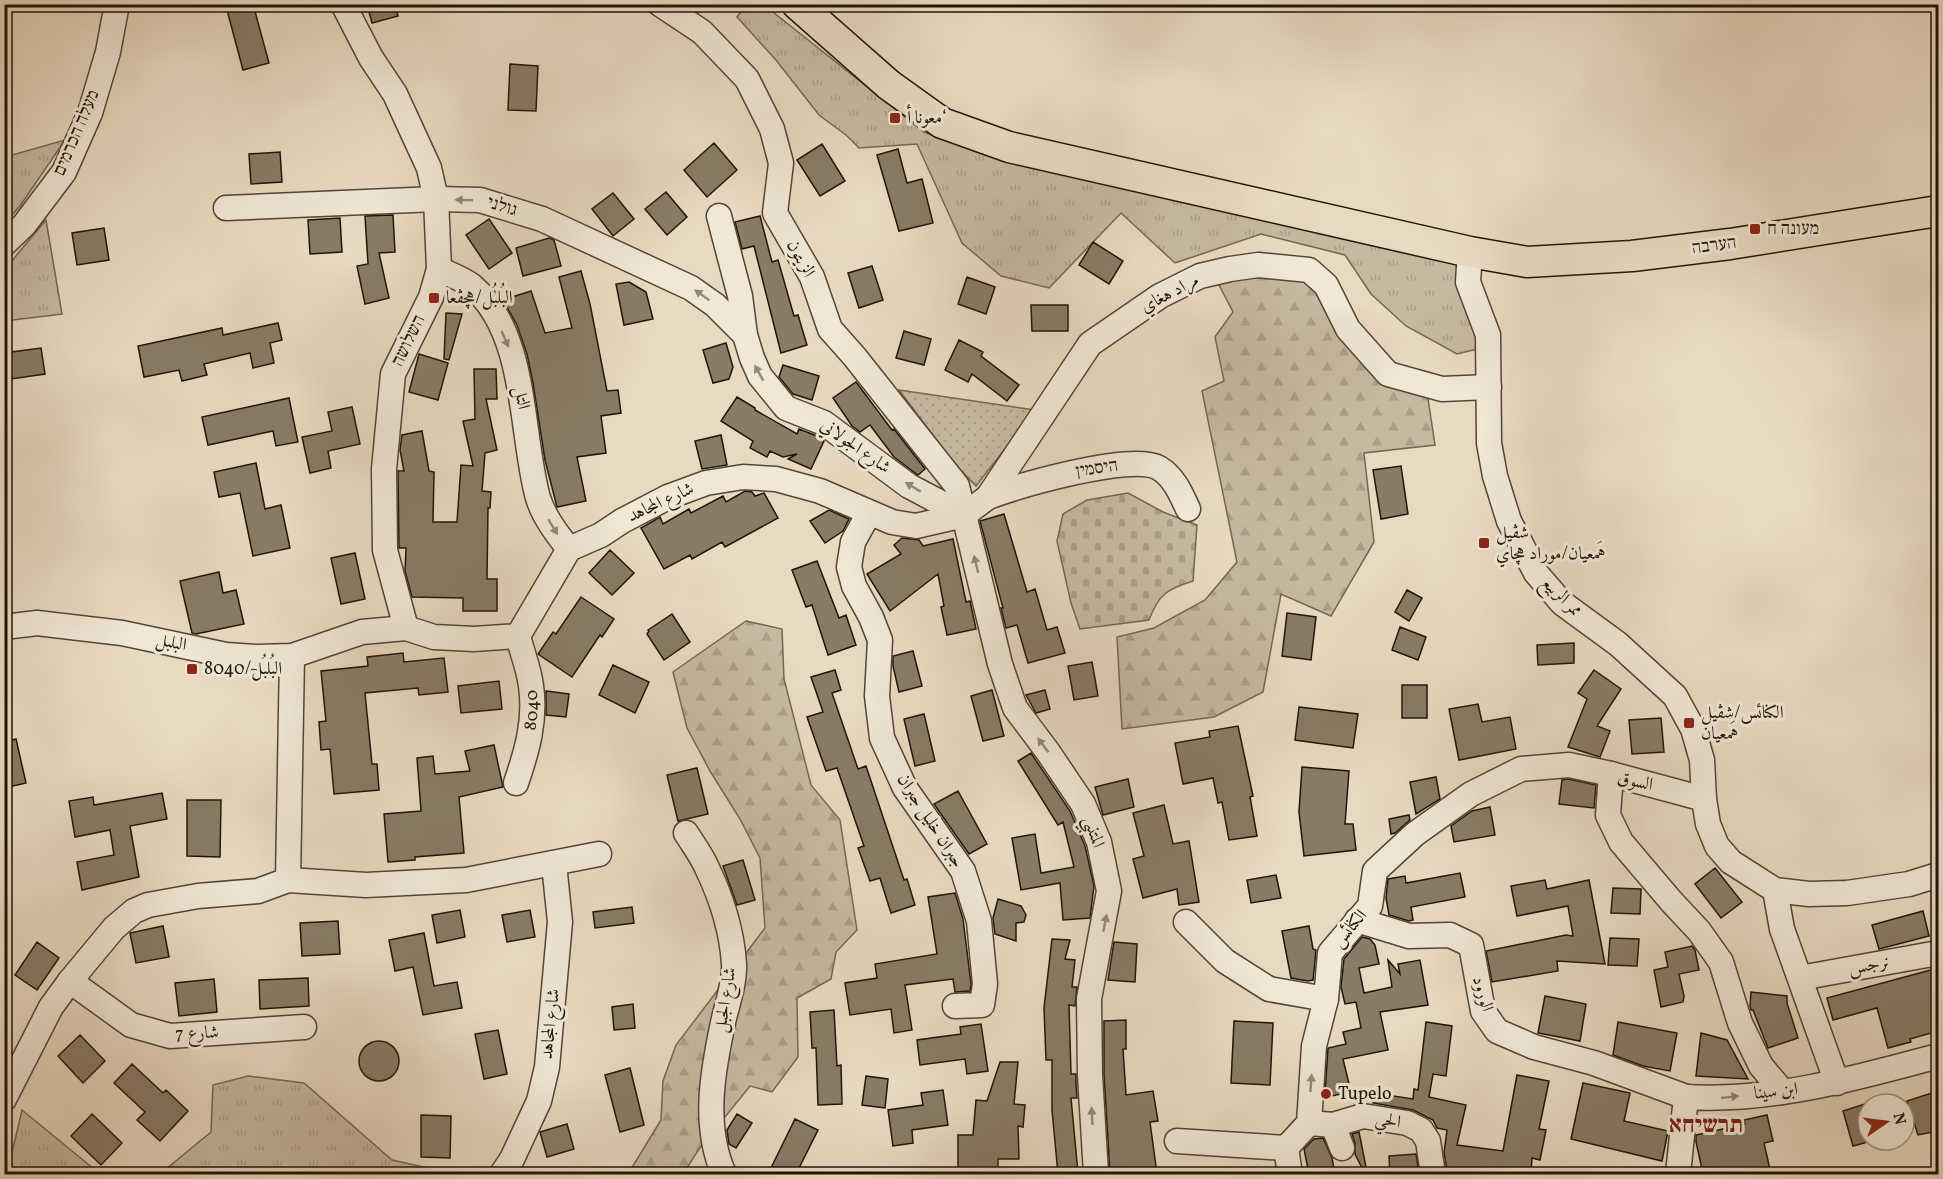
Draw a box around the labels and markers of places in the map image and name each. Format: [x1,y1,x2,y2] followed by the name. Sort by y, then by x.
[907,104,947,131] place label: معونا أ‘
[888,111,902,125] marker: معونا أ‘
[1767,217,1819,242] place label: מעונה ח
[1748,222,1762,236] marker: מעונה ח
[446,282,513,311] place label: البُلبُل/هچڤعا
[427,291,441,305] marker: البُلبُل/هچڤعا
[1496,521,1606,568] place label: شڤيل هَمعيان/موراد هچاي
[1477,536,1491,550] marker: شڤيل هَمعيان/موراد هچاي
[204,653,282,682] place label: البُلبُل/8040
[185,662,199,676] marker: البُلبُل/8040
[1701,701,1784,747] place label: الكنائس/شڤيل هَمعيان
[1682,716,1696,730] marker: الكنائس/شڤيل هَمعيان
[1338,1082,1392,1107] place label: Tupelo
[1319,1087,1333,1101] marker: Tupelo

